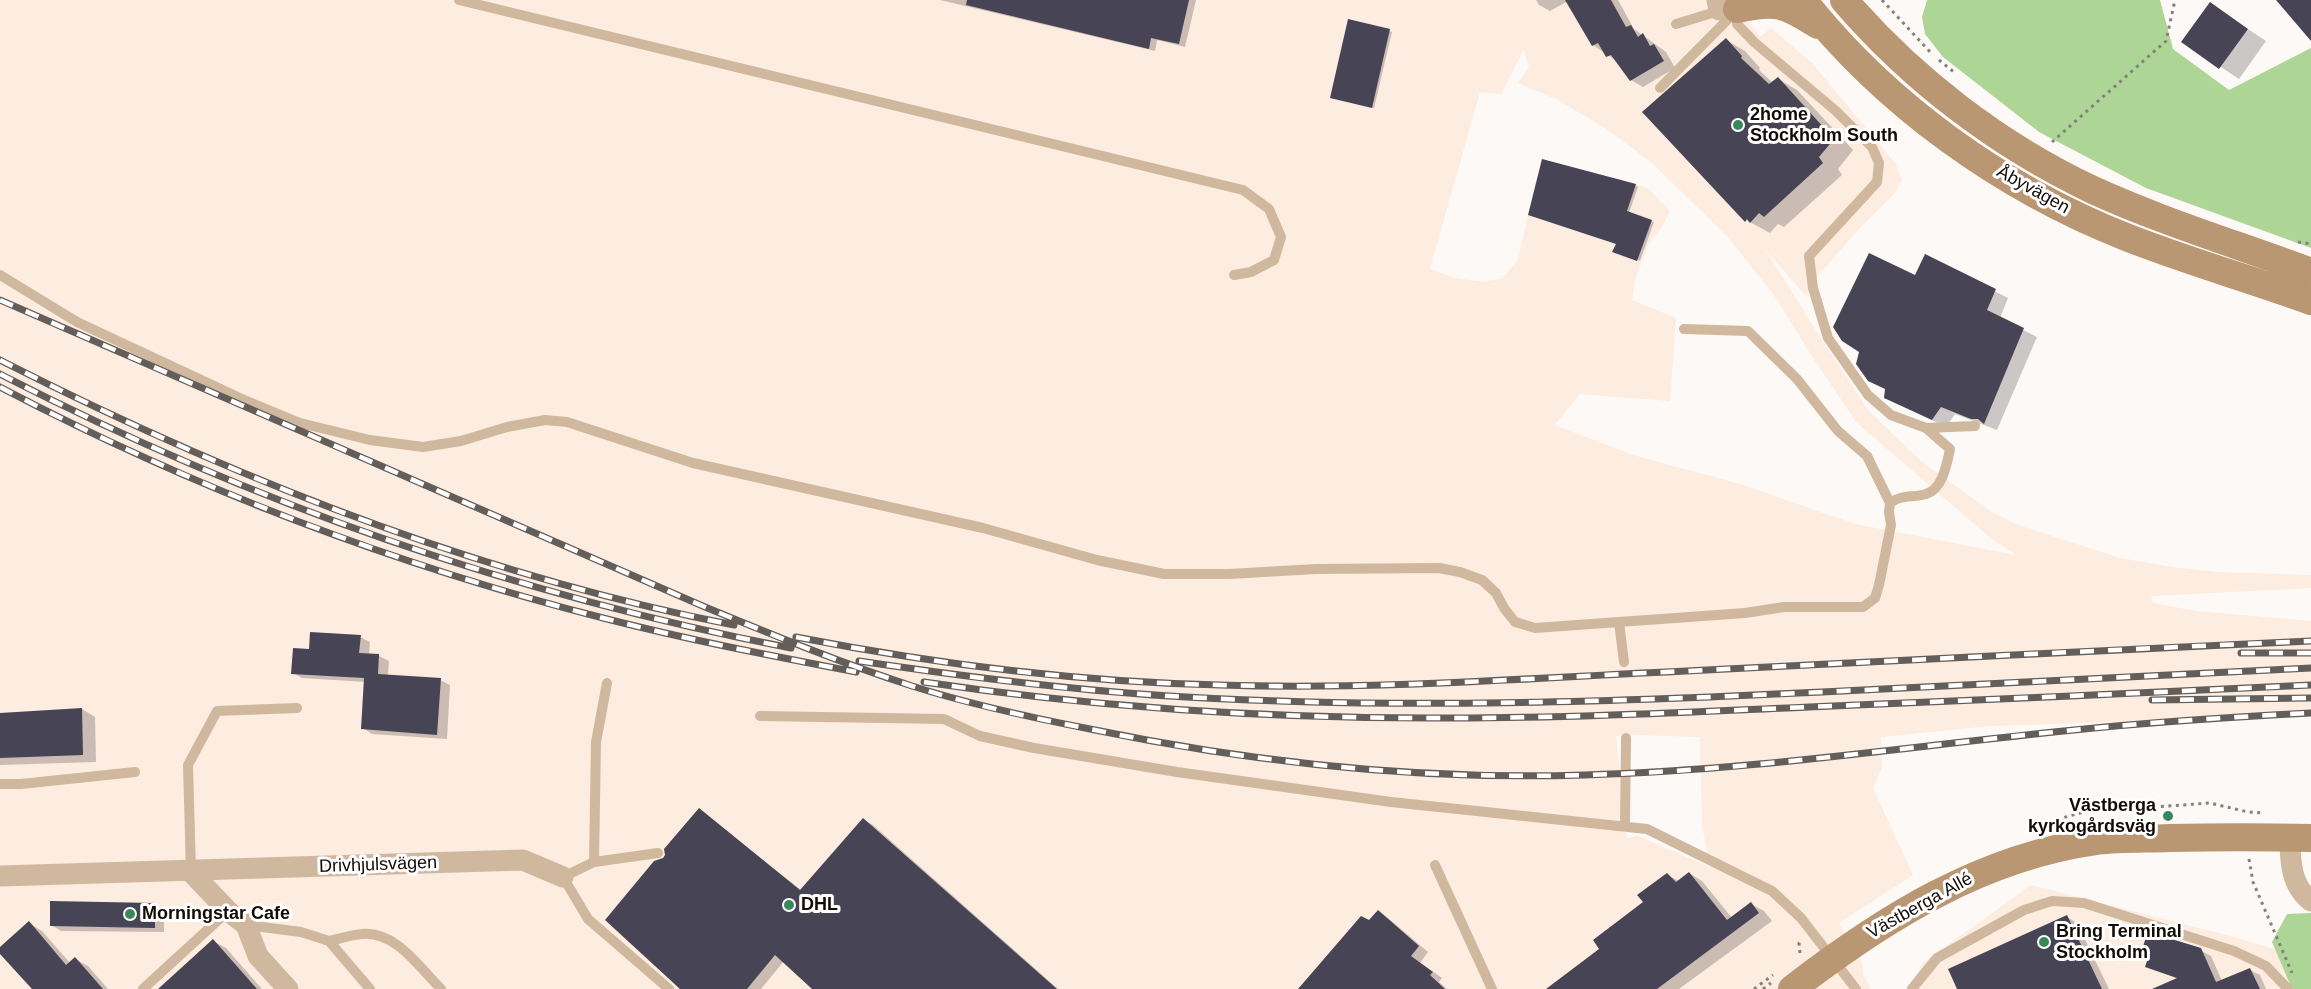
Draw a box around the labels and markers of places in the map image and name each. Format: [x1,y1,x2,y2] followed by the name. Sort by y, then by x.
[1750,104,1898,146] place label: 2home Stockholm South
[1731,118,1745,132] marker: 2home Stockholm South
[2028,795,2156,838] place label: Västberga kyrkogårdsväg
[2161,809,2175,823] marker: Västberga kyrkogårdsväg
[801,894,838,916] place label: DHL
[782,898,796,912] marker: DHL
[142,903,290,925] place label: Morningstar Cafe
[123,907,137,921] marker: Morningstar Cafe
[2056,921,2182,964] place label: Bring Terminal Stockholm
[2037,935,2051,949] marker: Bring Terminal Stockholm

